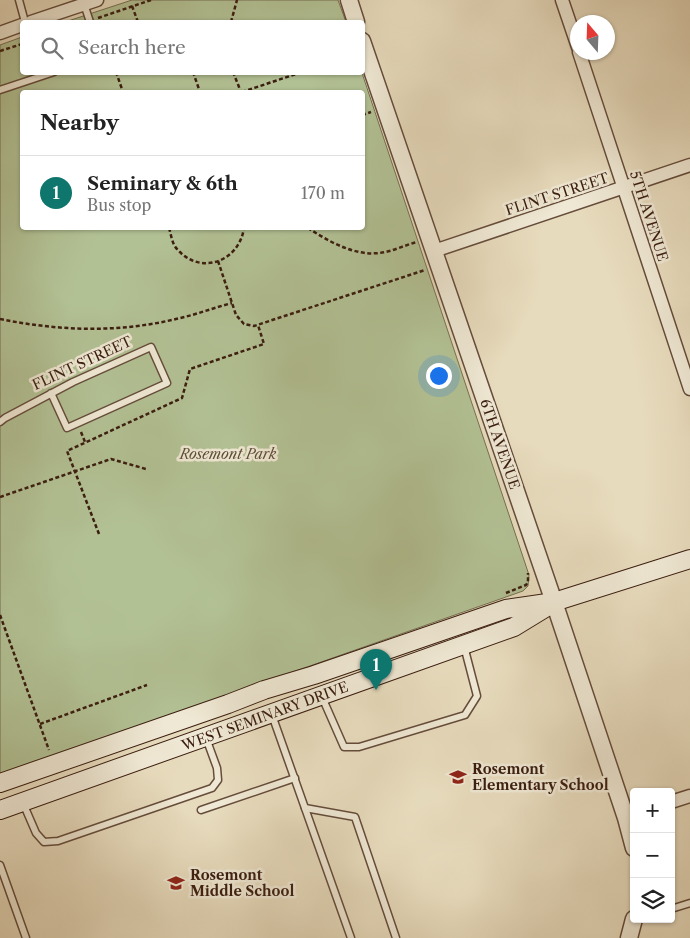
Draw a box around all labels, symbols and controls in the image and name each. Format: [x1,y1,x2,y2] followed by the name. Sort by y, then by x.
[570,15,615,60] north arrow
[20,20,365,75] search box
[38,34,66,62] icon: search
[78,36,186,59] text: Search here
[40,110,119,135] text: Nearby
[626,168,672,264] street label: 5TH AVENUE
[503,169,612,219] street label: FLINT STREET
[87,172,238,195] text: Seminary & 6th
[52,183,60,203] text: 1
[301,183,345,203] text: 170 m
[87,195,151,215] text: Bus stop
[29,332,135,394] street label: FLINT STREET
[426,363,452,389] your location
[476,396,524,492] street label: 6TH AVENUE
[179,445,277,463] park label: Rosemont Park
[360,649,392,690] pin: 1
[178,677,351,755] street label: WEST SEMINARY DRIVE
[472,760,609,794] place label: Rosemont Elementary School
[448,767,468,787] school or university icon: Rosemont Elementary School
[630,788,675,923] map controls
[630,788,675,833] button: +
[630,833,675,878] button: −
[190,866,294,900] place label: Rosemont Middle School
[166,873,186,893] school or university icon: Rosemont Middle School
[630,878,675,923] button: layers

